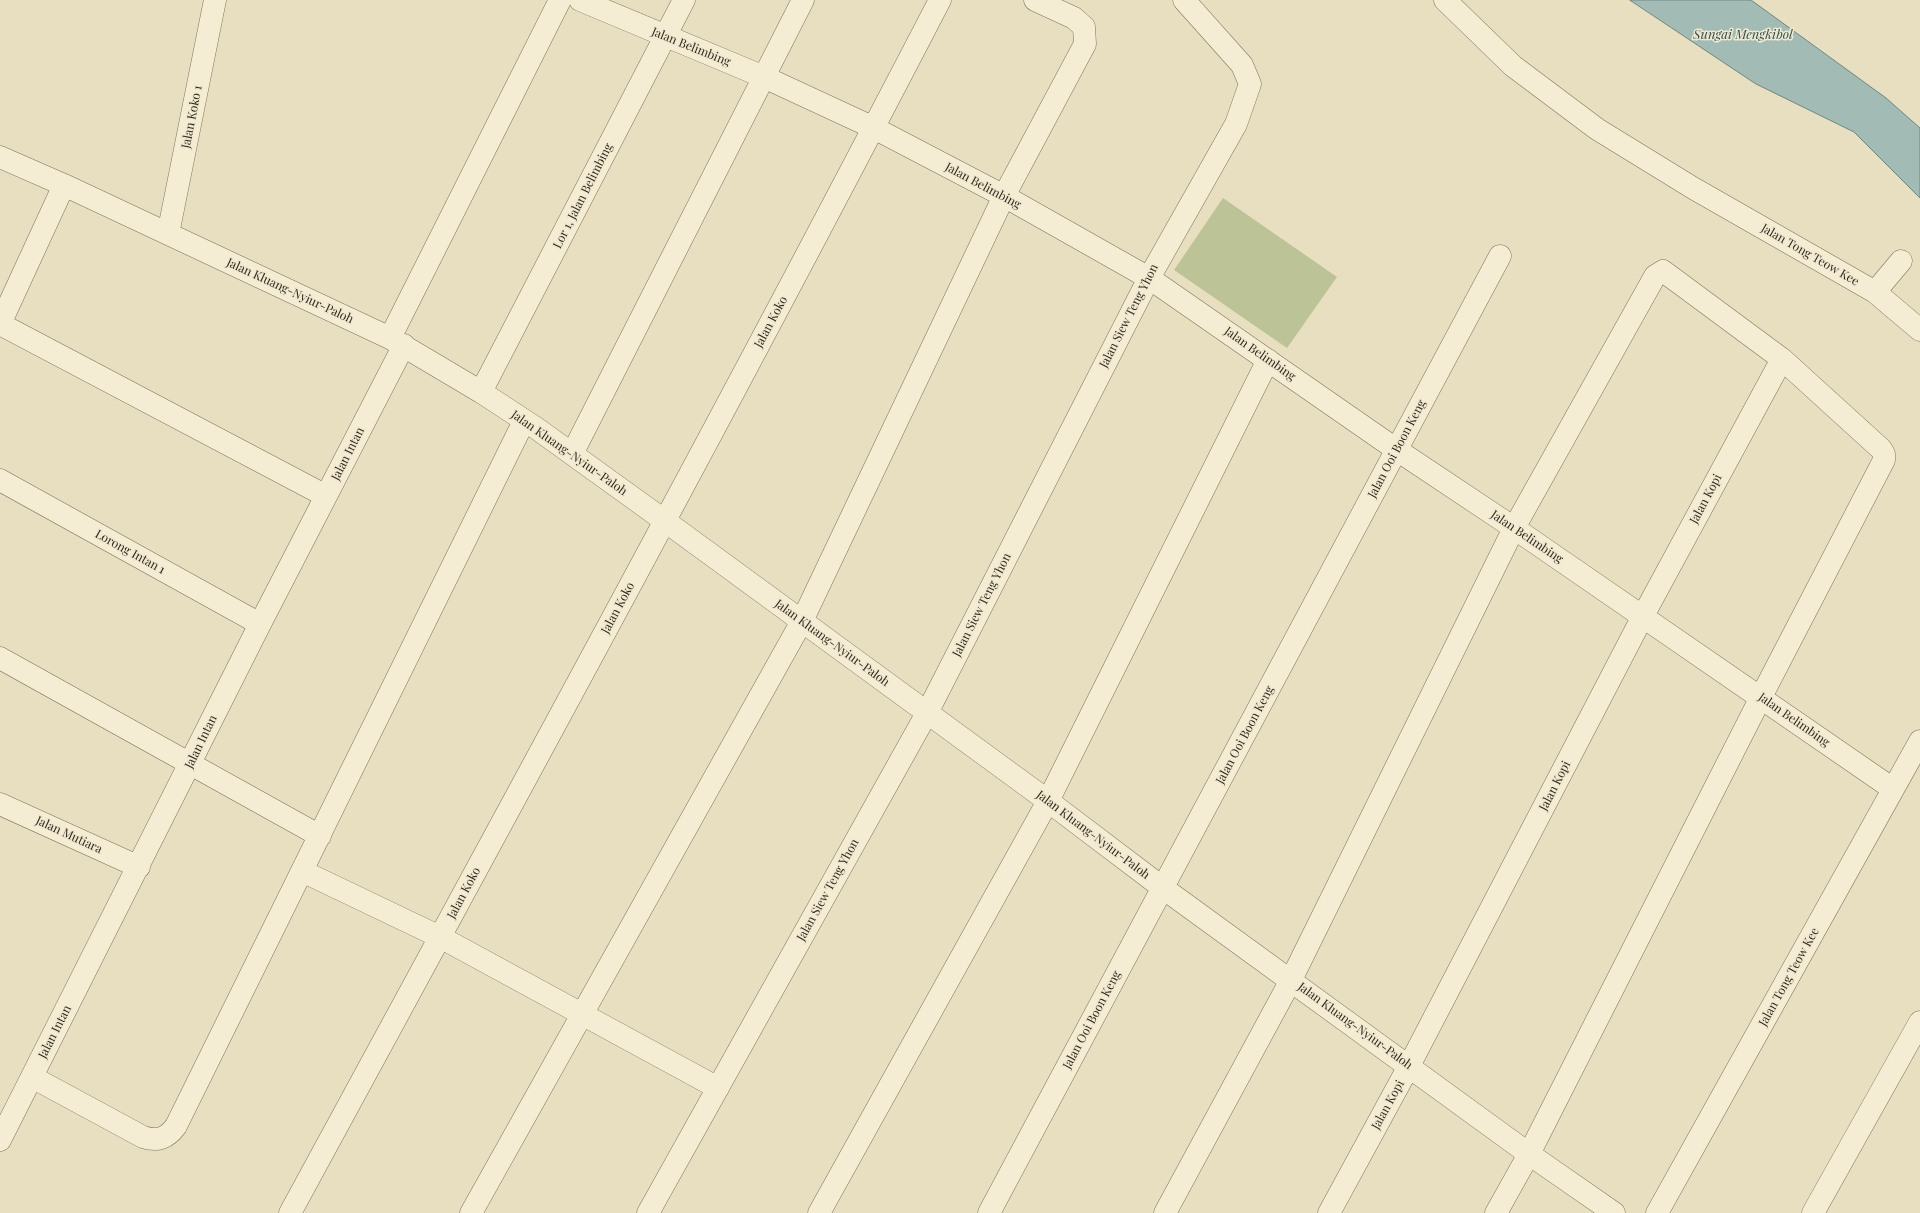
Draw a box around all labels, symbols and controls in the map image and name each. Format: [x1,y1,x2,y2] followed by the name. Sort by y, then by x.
[649,25,733,69] street label: Jalan Belimbing
[1693,27,1793,43] water label: Sungai Mengkibol
[179,84,205,150] street label: Jalan Koko 1
[550,141,616,251] street label: Lor 1, Jalan Belimbing
[943,160,1023,212] street label: Jalan Belimbing
[1758,221,1862,289] street label: Jalan Tong Teow Kee
[224,255,356,327] street label: Jalan Kluang-Nyiur-Paloh
[1097,262,1161,370] street label: Jalan Siew Teng Yhon
[751,294,791,350] street label: Jalan Koko
[1221,324,1299,384] street label: Jalan Belimbing
[1365,397,1429,501] street label: Jalan Ooi Boon Keng
[508,407,630,499] street label: Jalan Kluang-Nyiur-Paloh
[328,425,368,483] street label: Jalan Intan
[1687,472,1725,526] street label: Jalan Kopi
[1488,508,1566,566] street label: Jalan Belimbing
[93,527,167,577] street label: Lorong Intan 1
[950,551,1014,659] street label: Jalan Siew Teng Yhon
[598,580,638,636] street label: Jalan Koko
[772,597,892,689] street label: Jalan Kluang-Nyiur-Paloh
[1213,683,1277,787] street label: Jalan Ooi Boon Keng
[1755,690,1833,750] street label: Jalan Belimbing
[182,713,220,771] street label: Jalan Intan
[1536,759,1574,813] street label: Jalan Kopi
[1033,788,1153,882] street label: Jalan Kluang-Nyiur-Paloh
[34,813,104,857] street label: Jalan Mutiara
[794,836,862,944] street label: Jalan Siew Teng Yhon
[444,865,484,921] street label: Jalan Koko
[1756,925,1822,1029] street label: Jalan Tong Teow Kee
[1060,968,1124,1072] street label: Jalan Ooi Boon Keng
[1295,980,1415,1072] street label: Jalan Kluang-Nyiur-Paloh
[35,1003,75,1061] street label: Jalan Intan
[1369,1078,1407,1132] street label: Jalan Kopi

